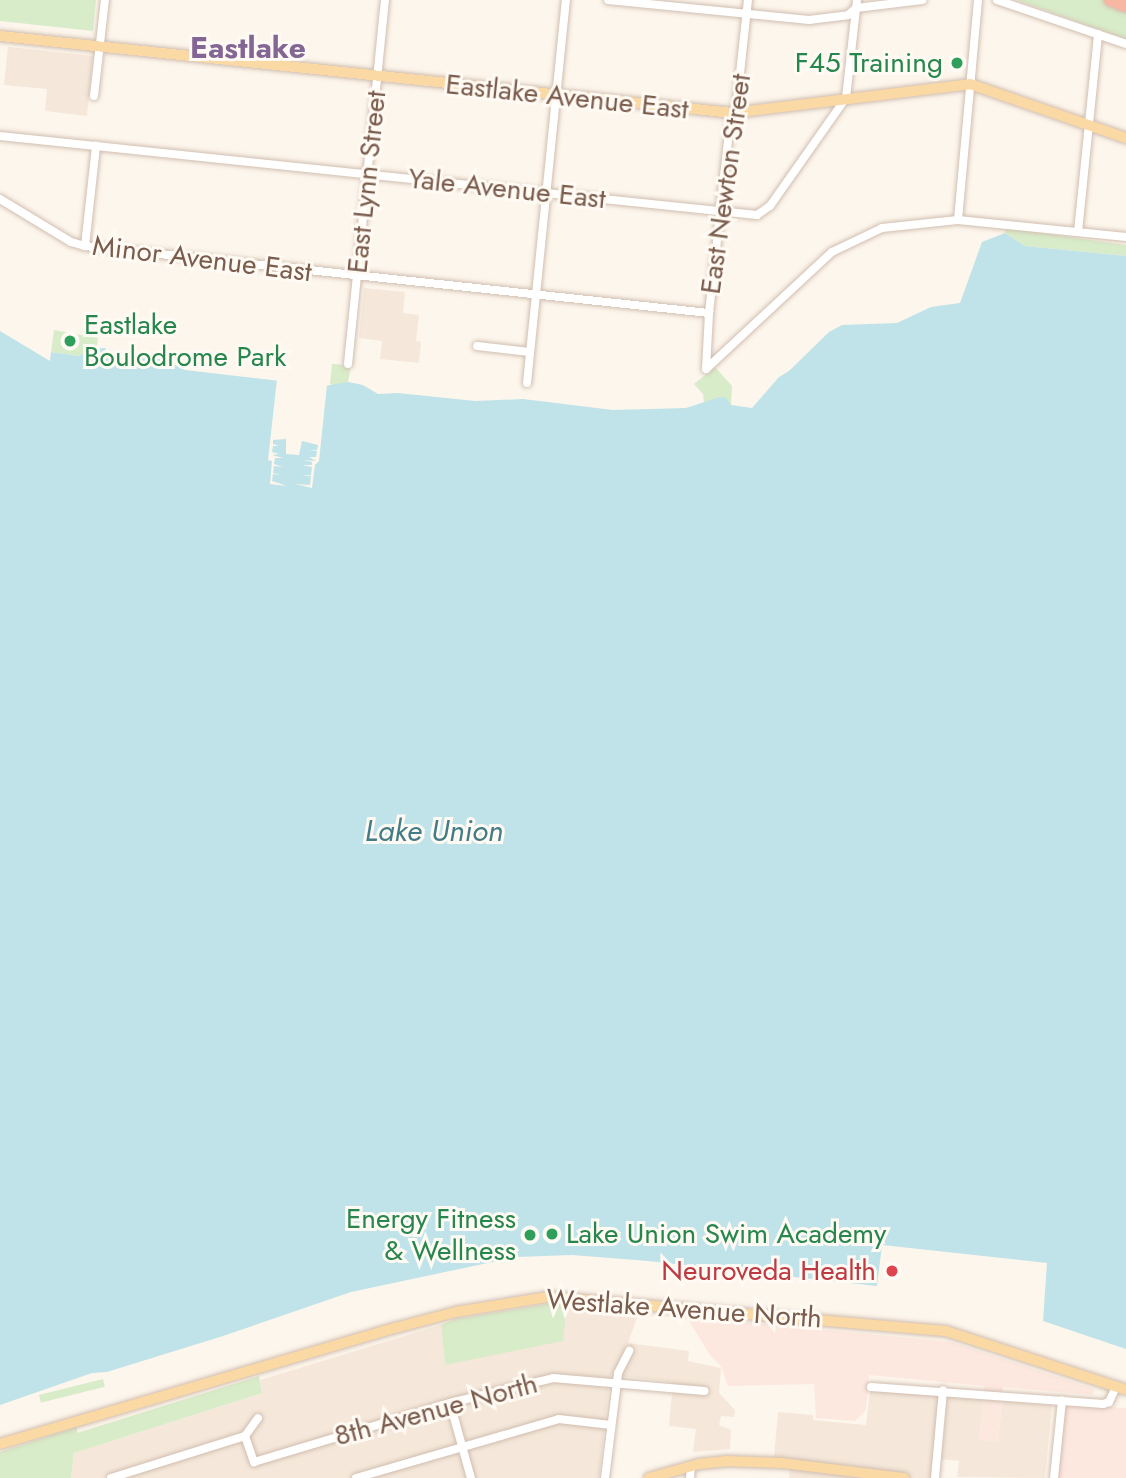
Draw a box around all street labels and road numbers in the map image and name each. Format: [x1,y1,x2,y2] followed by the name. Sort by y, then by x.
[444,68,690,126] street label: Eastlake Avenue East
[694,72,758,296] street label: East Newton Street
[341,89,393,275] street label: East Lynn Street
[407,162,607,216] street label: Yale Avenue East
[91,229,313,289] street label: Minor Avenue East
[545,1283,823,1335] street label: Westlake Avenue North
[331,1367,541,1453] street label: 8th Avenue North

